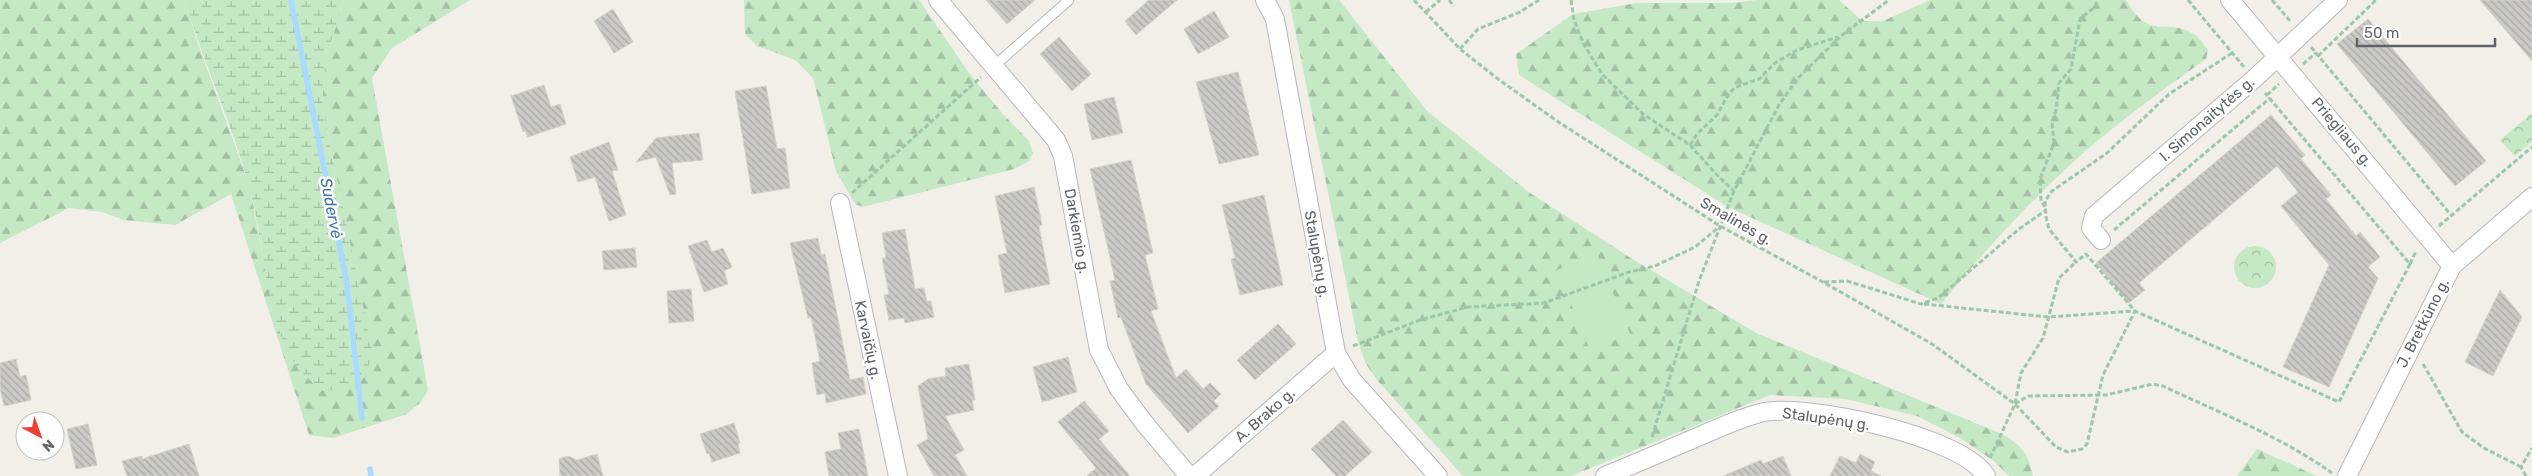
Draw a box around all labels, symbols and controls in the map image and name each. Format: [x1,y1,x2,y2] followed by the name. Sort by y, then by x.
[2357,15,2494,47] scale bar
[2364,24,2399,42] text: 50 m
[2156,73,2258,165] street label: I. Simonaitytės g.
[2308,94,2376,170] street label: Priegliaus g.
[316,176,347,240] water label: Sudervė
[1061,187,1093,275] street label: Darkiemio g.
[1697,193,1775,249] street label: Smalinės g.
[1300,209,1334,299] street label: Stalupėnų g.
[2393,276,2453,370] street label: J. Bretkūno g.
[851,299,885,381] street label: Karvaičių g.
[1231,384,1299,446] street label: A. Brako g.
[1781,404,1871,434] street label: Stalupėnų g.
[15,411,65,461] north arrow
[39,436,58,455] text: N

